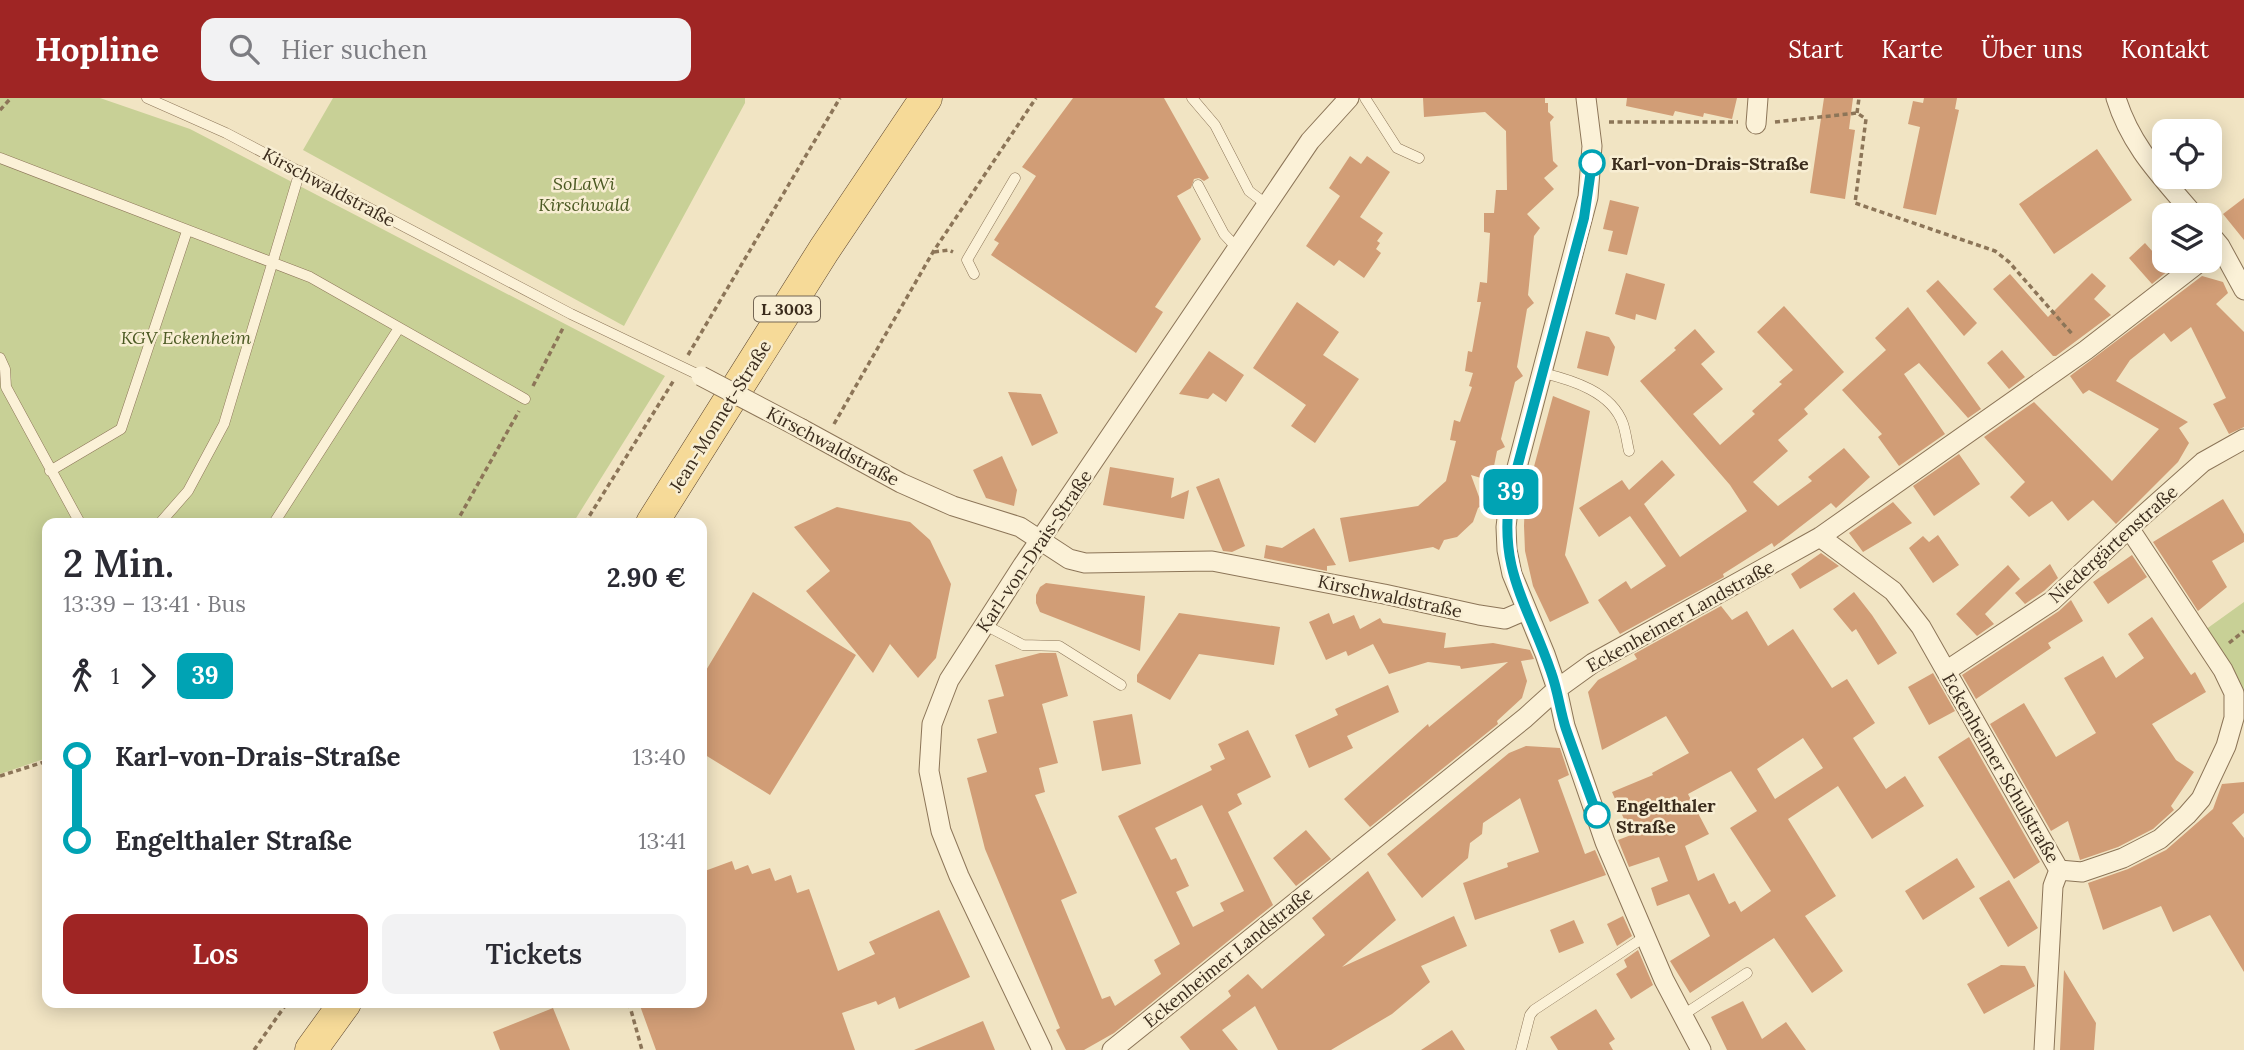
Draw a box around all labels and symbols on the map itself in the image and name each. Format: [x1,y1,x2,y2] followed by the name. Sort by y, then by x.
[259,142,400,232] street label: Kirschwaldstraße
[1579,150,1605,176] marker: Karl-von-Drais-Straße
[1611,152,1809,175] place label: Karl-von-Drais-Straße
[538,172,630,216] park label: SoLaWi Kirschwald
[754,296,820,322] road number: L 3003
[121,326,251,349] park label: KGV Eckenheim
[663,336,776,497] street label: Jean-Monnet-Straße
[763,401,904,491] street label: Kirschwaldstraße
[971,465,1097,637] street label: Karl-von-Drais-Straße
[1480,469,1542,515] line badge: 39
[2044,480,2182,608] street label: Niedergärtenstraße
[1582,555,1778,677] street label: Eckenheimer Landstraße
[1316,569,1465,623] street label: Kirschwaldstraße
[1937,669,2065,867] street label: Eckenheimer Schulstraße
[1616,794,1716,838] place label: Engelthaler Straße
[1584,802,1610,828] marker: Engelthaler Straße
[1139,882,1317,1032] street label: Eckenheimer Landstraße

